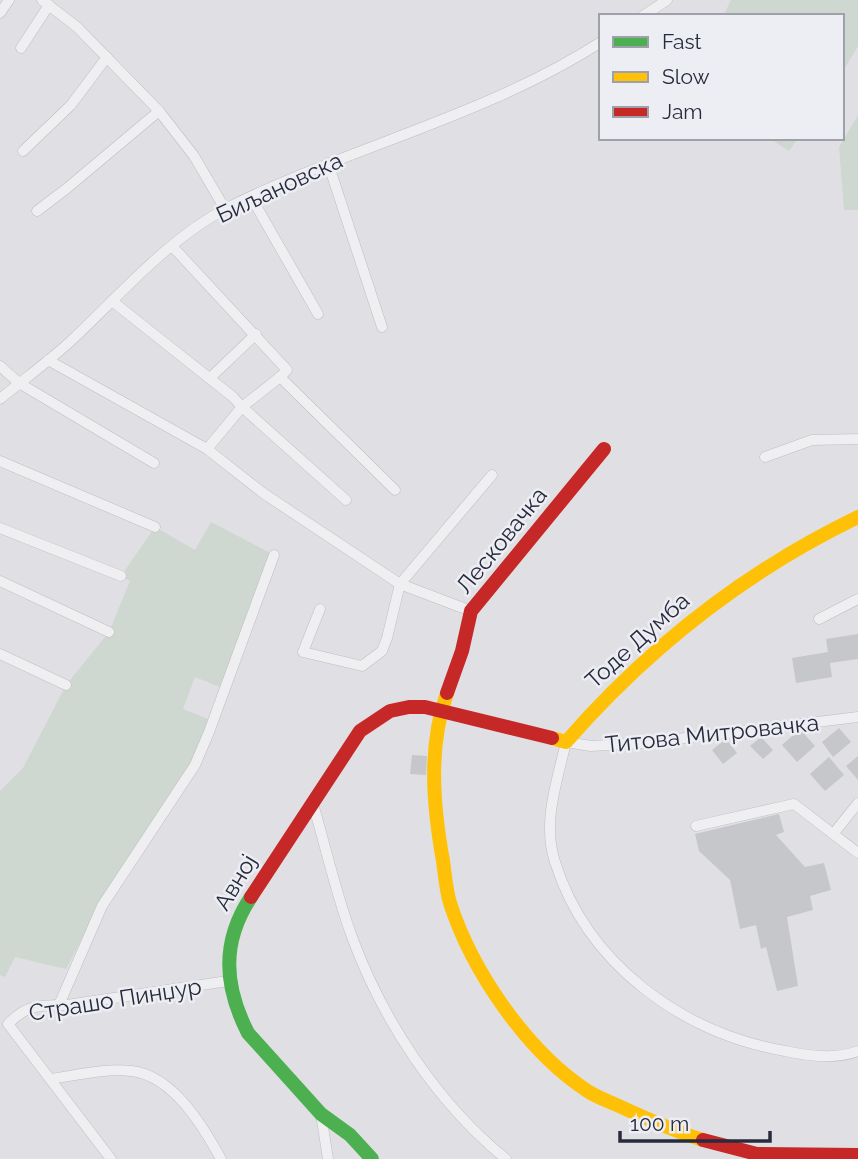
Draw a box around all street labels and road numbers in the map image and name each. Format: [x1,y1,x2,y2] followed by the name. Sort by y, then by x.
[212,146,346,228] street label: Биљановска
[450,481,552,599] street label: Лесковачка
[580,586,694,694] street label: Тоде Думба
[604,708,820,758] street label: Титова Митровачка
[208,849,262,915] street label: Авној
[27,972,203,1026] street label: Страшо Пинџур

